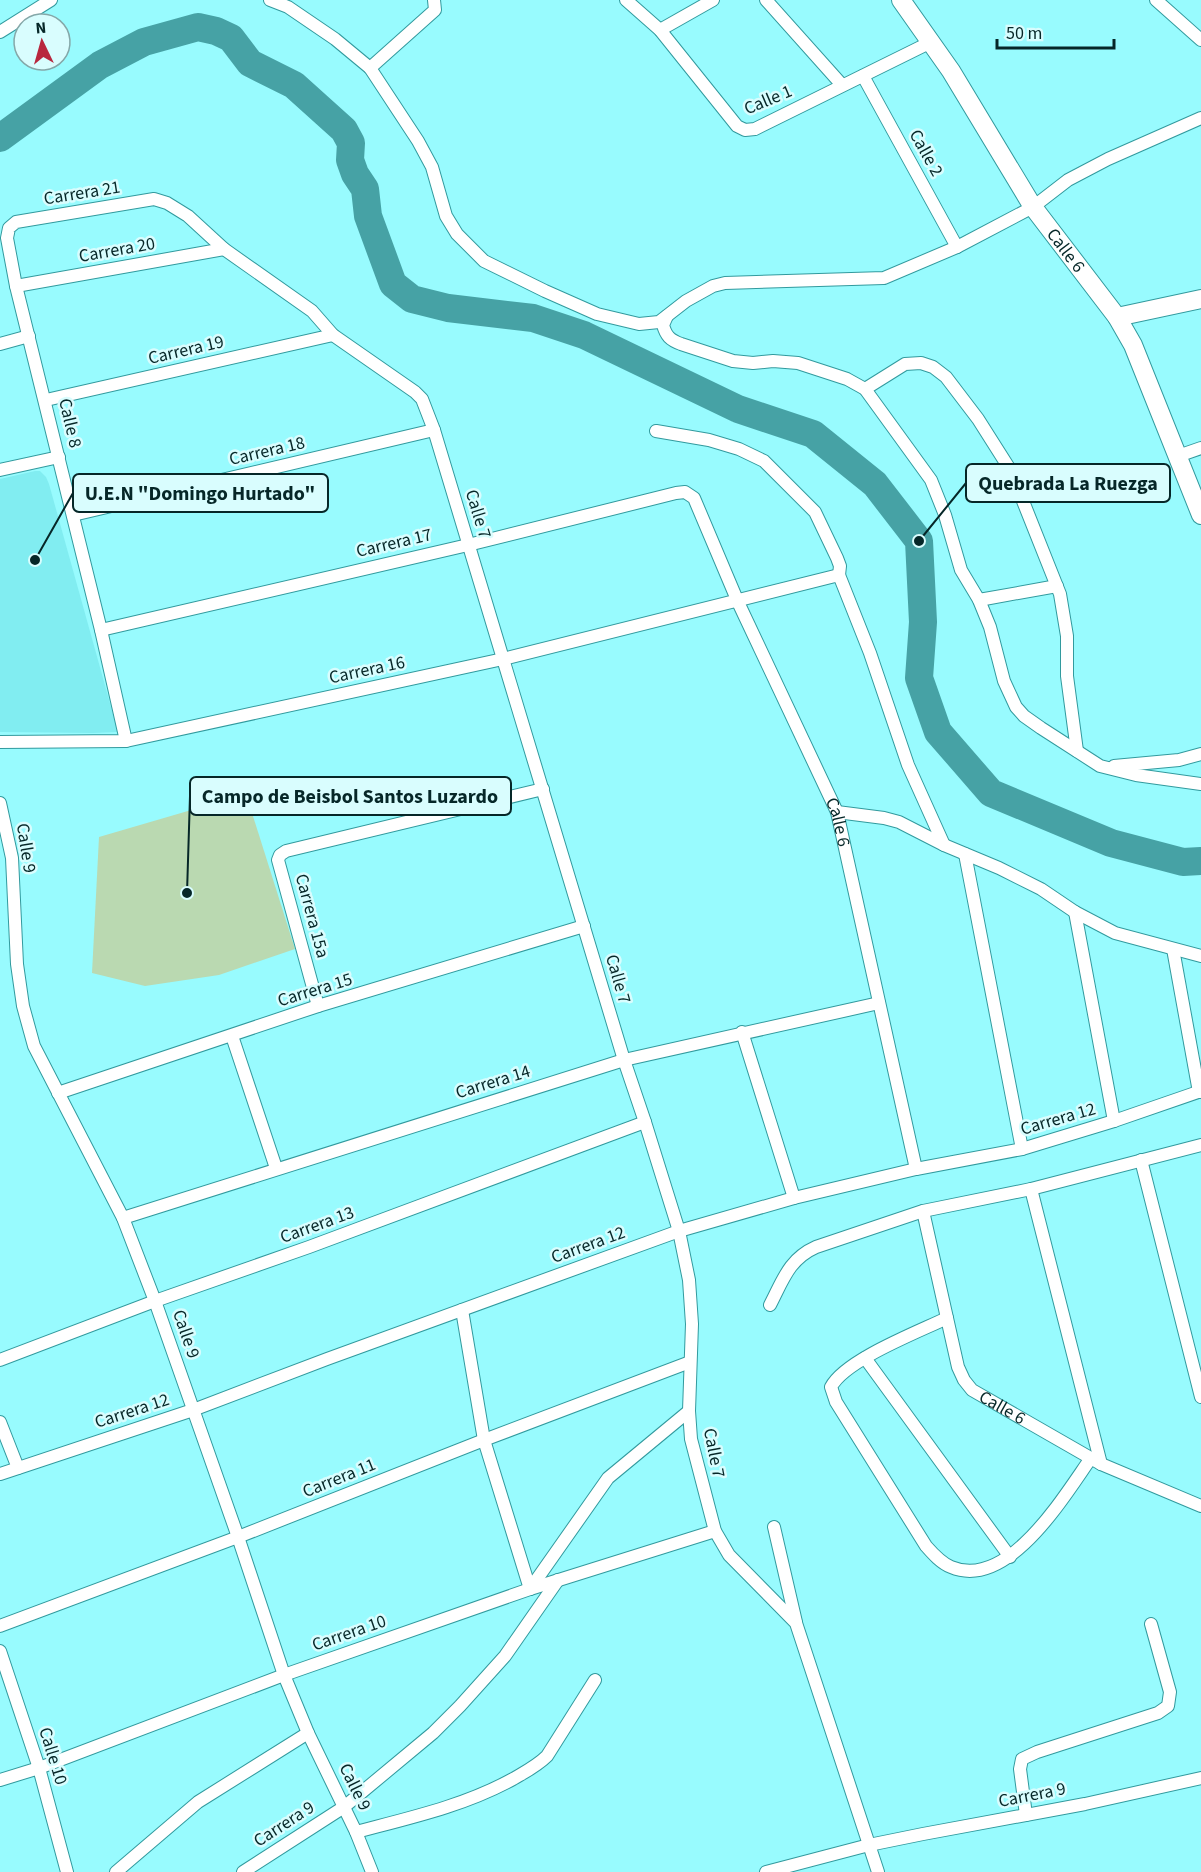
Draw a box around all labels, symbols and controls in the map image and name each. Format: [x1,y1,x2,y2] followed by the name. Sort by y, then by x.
[12,12,72,72] north arrow
[997,12,1114,50] scale bar
[35,17,47,39] text: N
[1006,21,1042,46] text: 50 m
[740,79,796,121] street label: Calle 1
[903,125,949,181] street label: Calle 2
[42,175,122,211] street label: Carrera 21
[1041,223,1091,278] street label: Calle 6
[77,231,157,269] street label: Carrera 20
[146,329,226,371] street label: Carrera 19
[52,396,88,450] street label: Calle 8
[227,430,307,472] street label: Carrera 18
[966,464,1170,502] callout: Quebrada La Ruezga
[978,470,1158,498] text: Quebrada La Ruezga
[73,474,328,512] callout: U.E.N "Domingo Hurtado"
[85,480,315,508] text: U.E.N "Domingo Hurtado"
[459,486,497,542] street label: Calle 7
[354,522,434,564] street label: Carrera 17
[327,650,407,690] street label: Carrera 16
[190,777,511,815] callout: Campo de Beisbol Santos Luzardo
[202,783,498,811] text: Campo de Beisbol Santos Luzardo
[819,793,857,849] street label: Calle 6
[10,821,42,875] street label: Calle 9
[289,871,335,961] street label: Carrera 15a
[599,952,637,1007] street label: Calle 7
[275,967,356,1013] street label: Carrera 15
[453,1059,534,1105] street label: Carrera 14
[1018,1096,1098,1142] street label: Carrera 12
[277,1200,357,1250] street label: Carrera 13
[548,1220,628,1270] street label: Carrera 12
[166,1306,206,1362] street label: Calle 9
[974,1384,1030,1431] street label: Calle 6
[92,1387,173,1435] street label: Carrera 12
[697,1426,731,1480] street label: Calle 7
[299,1452,379,1504] street label: Carrera 11
[309,1609,390,1657] street label: Carrera 10
[32,1724,74,1788] street label: Calle 10
[333,1759,377,1815] street label: Calle 9
[996,1776,1068,1814] street label: Carrera 9
[249,1795,319,1853] street label: Carrera 9

